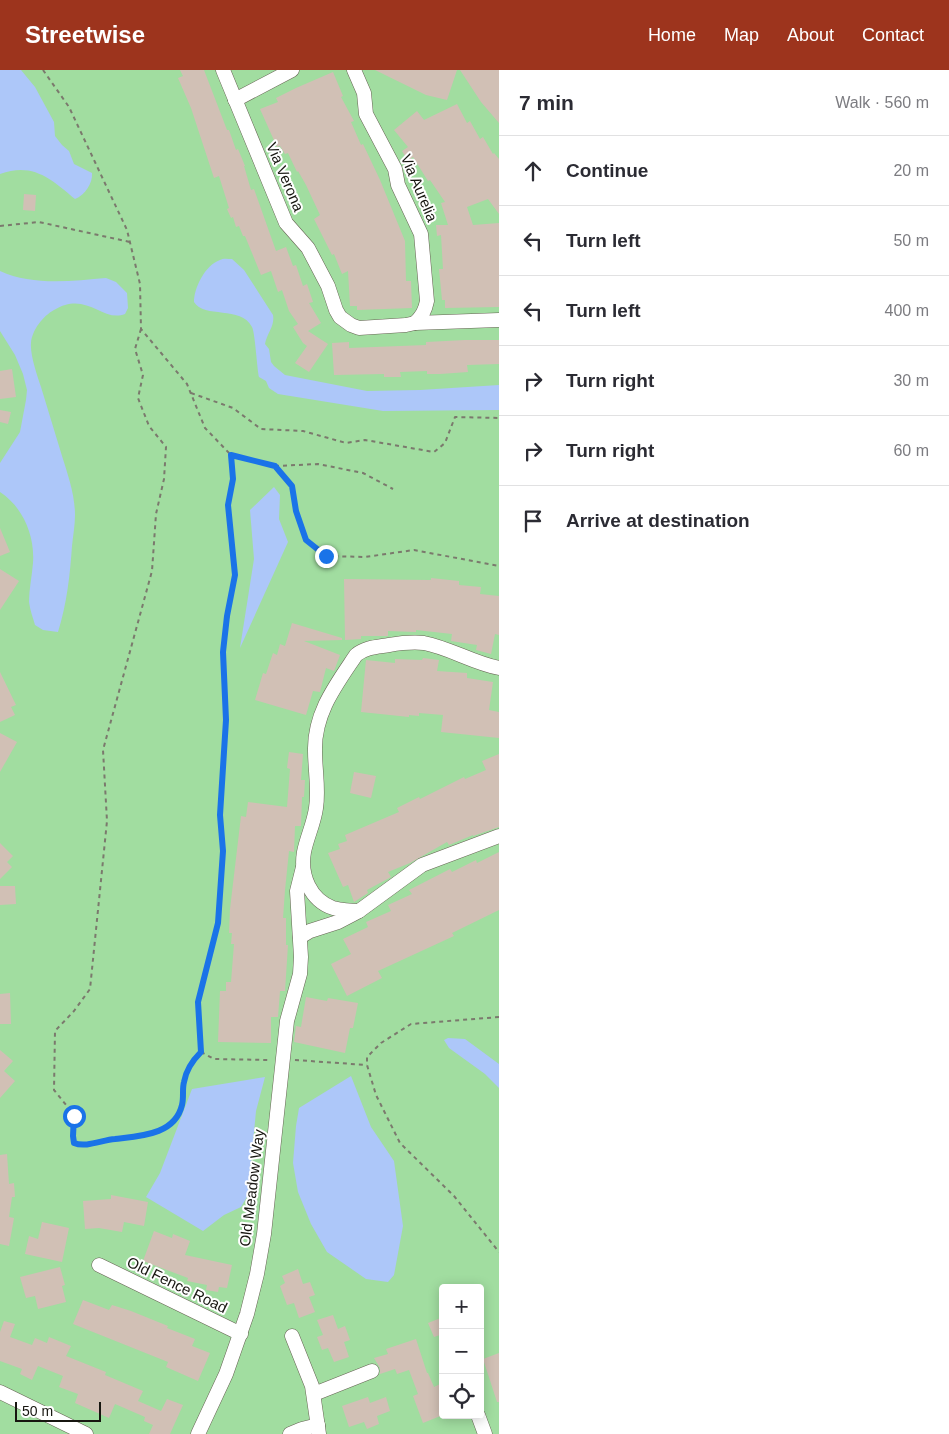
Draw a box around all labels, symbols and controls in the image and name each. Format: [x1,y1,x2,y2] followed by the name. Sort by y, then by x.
[25,21,145,48] text: Streetwise
[648,25,696,45] text: Home
[724,25,759,45] text: Map
[787,25,834,45] text: About
[862,25,924,45] text: Contact
[519,91,574,114] text: 7 min
[835,94,929,111] text: Walk · 560 m
[263,140,308,214] street label: Via Verona
[398,152,441,225] street label: Via Aurelia
[519,157,547,185] icon: ahead
[566,160,648,181] text: Continue
[893,162,929,179] text: 20 m
[519,227,547,255] icon: left
[566,230,641,251] text: Turn left
[893,232,929,249] text: 50 m
[519,297,547,325] icon: left
[566,300,641,321] text: Turn left
[885,302,929,319] text: 400 m
[519,367,547,395] icon: right
[566,370,654,391] text: Turn right
[893,372,929,389] text: 30 m
[519,437,547,465] icon: right
[566,440,654,461] text: Turn right
[893,442,929,459] text: 60 m
[519,507,547,535] icon: arrive
[566,510,750,531] text: Arrive at destination
[315,545,338,568] route end
[63,1105,86,1128] route start
[236,1128,267,1247] street label: Old Meadow Way
[124,1253,230,1316] street label: Old Fence Road
[439,1284,484,1419] map controls
[439,1284,484,1329] button: +
[439,1329,484,1374] button: −
[439,1374,484,1419] button: locate
[15,1399,101,1422] scale bar
[22,1403,53,1419] text: 50 m

